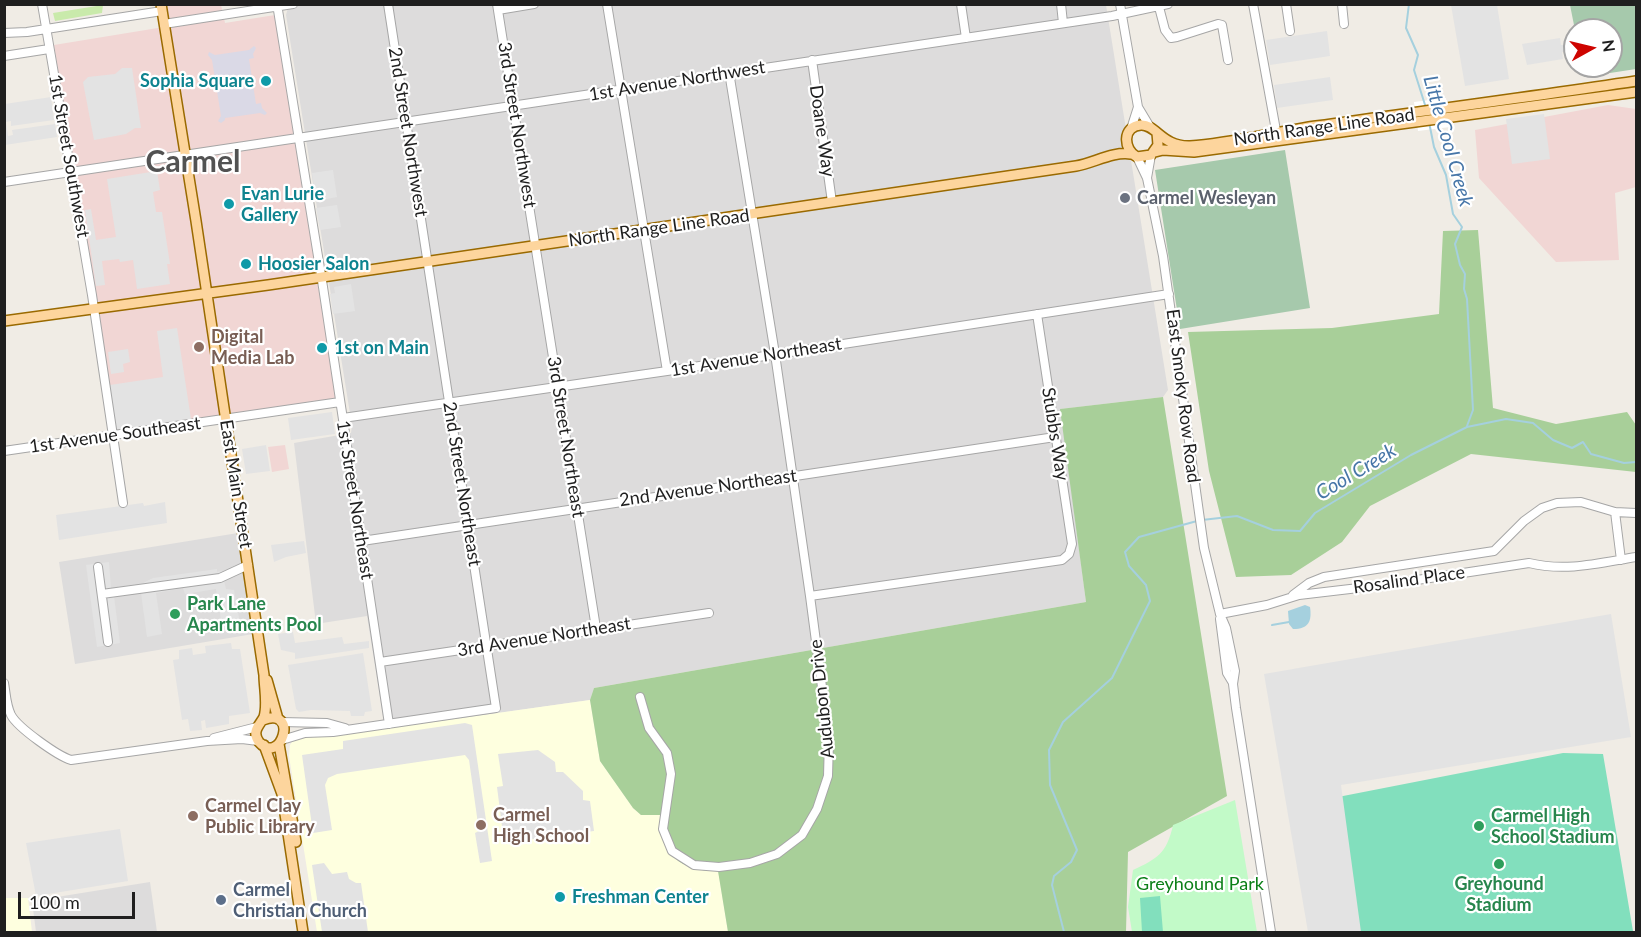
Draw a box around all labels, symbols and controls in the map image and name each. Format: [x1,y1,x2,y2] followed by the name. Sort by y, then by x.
[1563,18,1623,78] north arrow
[1599,38,1620,53] text: N
[493,40,541,210] street label: 3rd Street Northwest
[384,46,432,218] street label: 2nd Street Northwest
[587,56,767,106] street label: 1st Avenue Northwest
[140,70,254,92] place label: Sophia Square
[44,73,94,239] street label: 1st Street Southwest
[1418,73,1478,209] water label: Little Cool Creek
[259,74,273,88] marker: Sophia Square
[805,84,839,178] street label: Doane Way
[1232,104,1416,150] street label: North Range Line Road
[146,144,240,180] district label: Carmel
[241,183,324,226] place label: Evan Lurie Gallery
[1137,187,1276,209] place label: Carmel Wesleyan
[1118,191,1132,205] marker: Carmel Wesleyan
[222,197,236,211] marker: Evan Lurie Gallery
[567,205,751,251] street label: North Range Line Road
[258,253,369,275] place label: Hoosier Salon
[239,257,253,271] marker: Hoosier Salon
[1162,308,1204,484] street label: East Smoky Row Road
[211,326,294,368] place label: Digital Media Lab
[669,333,843,381] street label: 1st Avenue Northeast
[334,337,429,359] place label: 1st on Main
[192,340,206,354] marker: Digital Media Lab
[315,341,329,355] marker: 1st on Main
[543,355,589,519] street label: 3rd Street Northeast
[1037,386,1073,482] street label: Stubbs Way
[438,400,486,568] street label: 2nd Street Northeast
[28,412,202,458] street label: 1st Avenue Southeast
[215,418,257,550] street label: East Main Street
[332,419,378,581] street label: 1st Street Northeast
[1311,439,1401,505] water label: Cool Creek
[618,465,798,511] street label: 2nd Avenue Northeast
[1352,561,1466,599] street label: Rosalind Place
[187,593,322,636] place label: Park Lane Apartments Pool
[168,607,182,621] marker: Park Lane Apartments Pool
[456,613,632,661] street label: 3rd Avenue Northeast
[805,638,839,760] street label: Audubon Drive
[205,795,315,838] place label: Carmel Clay Public Library
[493,804,589,846] place label: Carmel High School
[1491,805,1615,848] place label: Carmel High School Stadium
[186,809,200,823] marker: Carmel Clay Public Library
[474,818,488,832] marker: Carmel High School
[1472,819,1486,833] marker: Carmel High School Stadium
[1492,857,1506,871] marker: Greyhound Stadium
[1136,873,1264,895] park label: Greyhound Park
[1454,873,1544,916] place label: Greyhound Stadium
[233,879,367,922] place label: Carmel Christian Church
[21,880,138,918] scale bar
[572,886,709,908] place label: Freshman Center
[553,890,567,904] marker: Freshman Center
[29,891,80,913] text: 100 m
[214,893,228,907] marker: Carmel Christian Church

